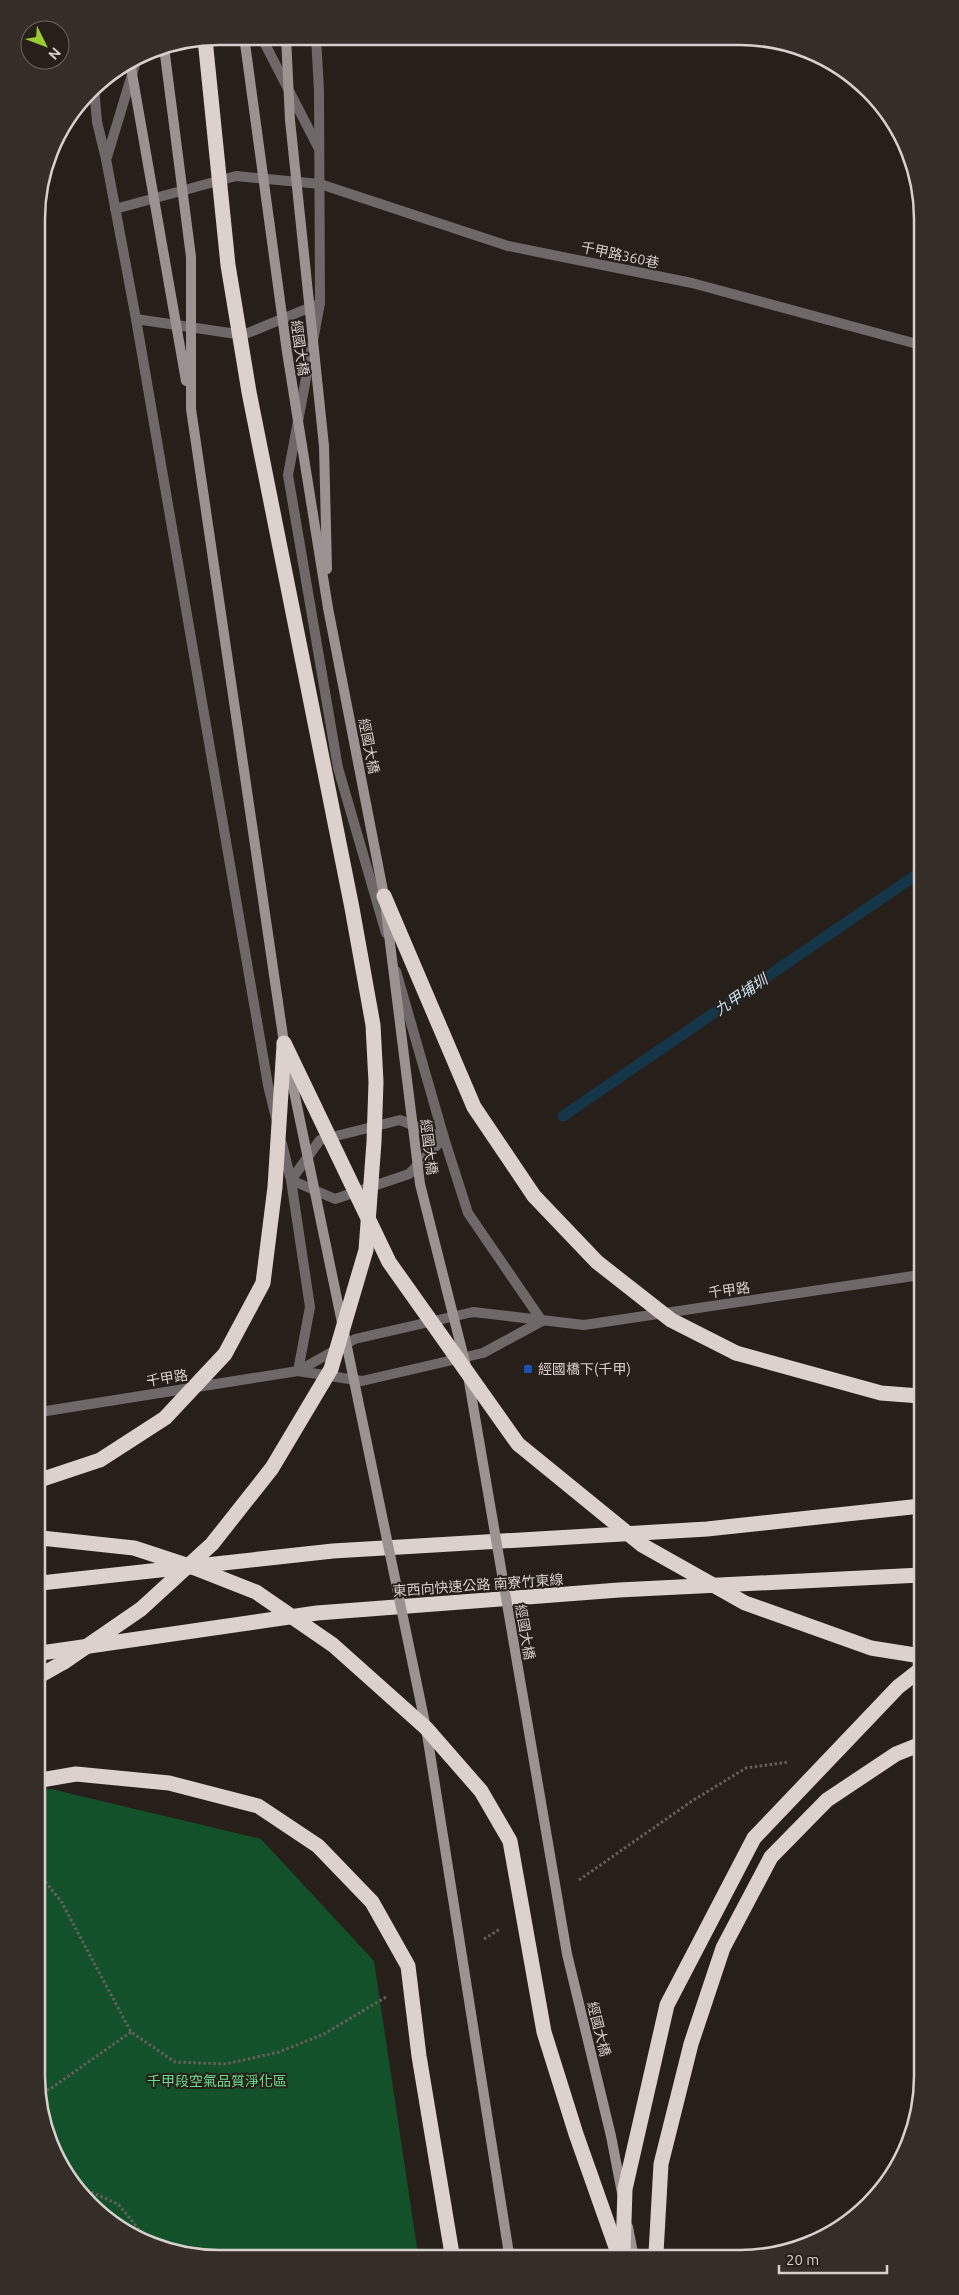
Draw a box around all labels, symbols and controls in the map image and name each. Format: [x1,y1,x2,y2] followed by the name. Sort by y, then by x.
[20,20,70,70] north arrow
[45,44,64,63] text: N
[579,239,661,271] street label: 千甲路360巷
[288,319,312,377] street label: 經國大橋
[356,717,382,775] street label: 經國大橋
[711,970,772,1018] water label: 九甲埔圳
[418,1118,440,1176] street label: 經國大橋
[707,1279,751,1301] street label: 千甲路
[538,1361,631,1377] place label: 經國橋下(千甲)
[522,1363,534,1375] marker: 經國橋下(千甲)
[145,1367,189,1389] street label: 千甲路
[392,1571,564,1599] street label: 東西向快速公路 南寮竹東線
[512,1603,538,1661] street label: 經國大橋
[584,2000,614,2058] street label: 經國大橋
[147,2073,287,2089] park label: 千甲段空氣品質淨化區
[779,2242,886,2274] scale bar
[786,2251,819,2268] text: 20 m

